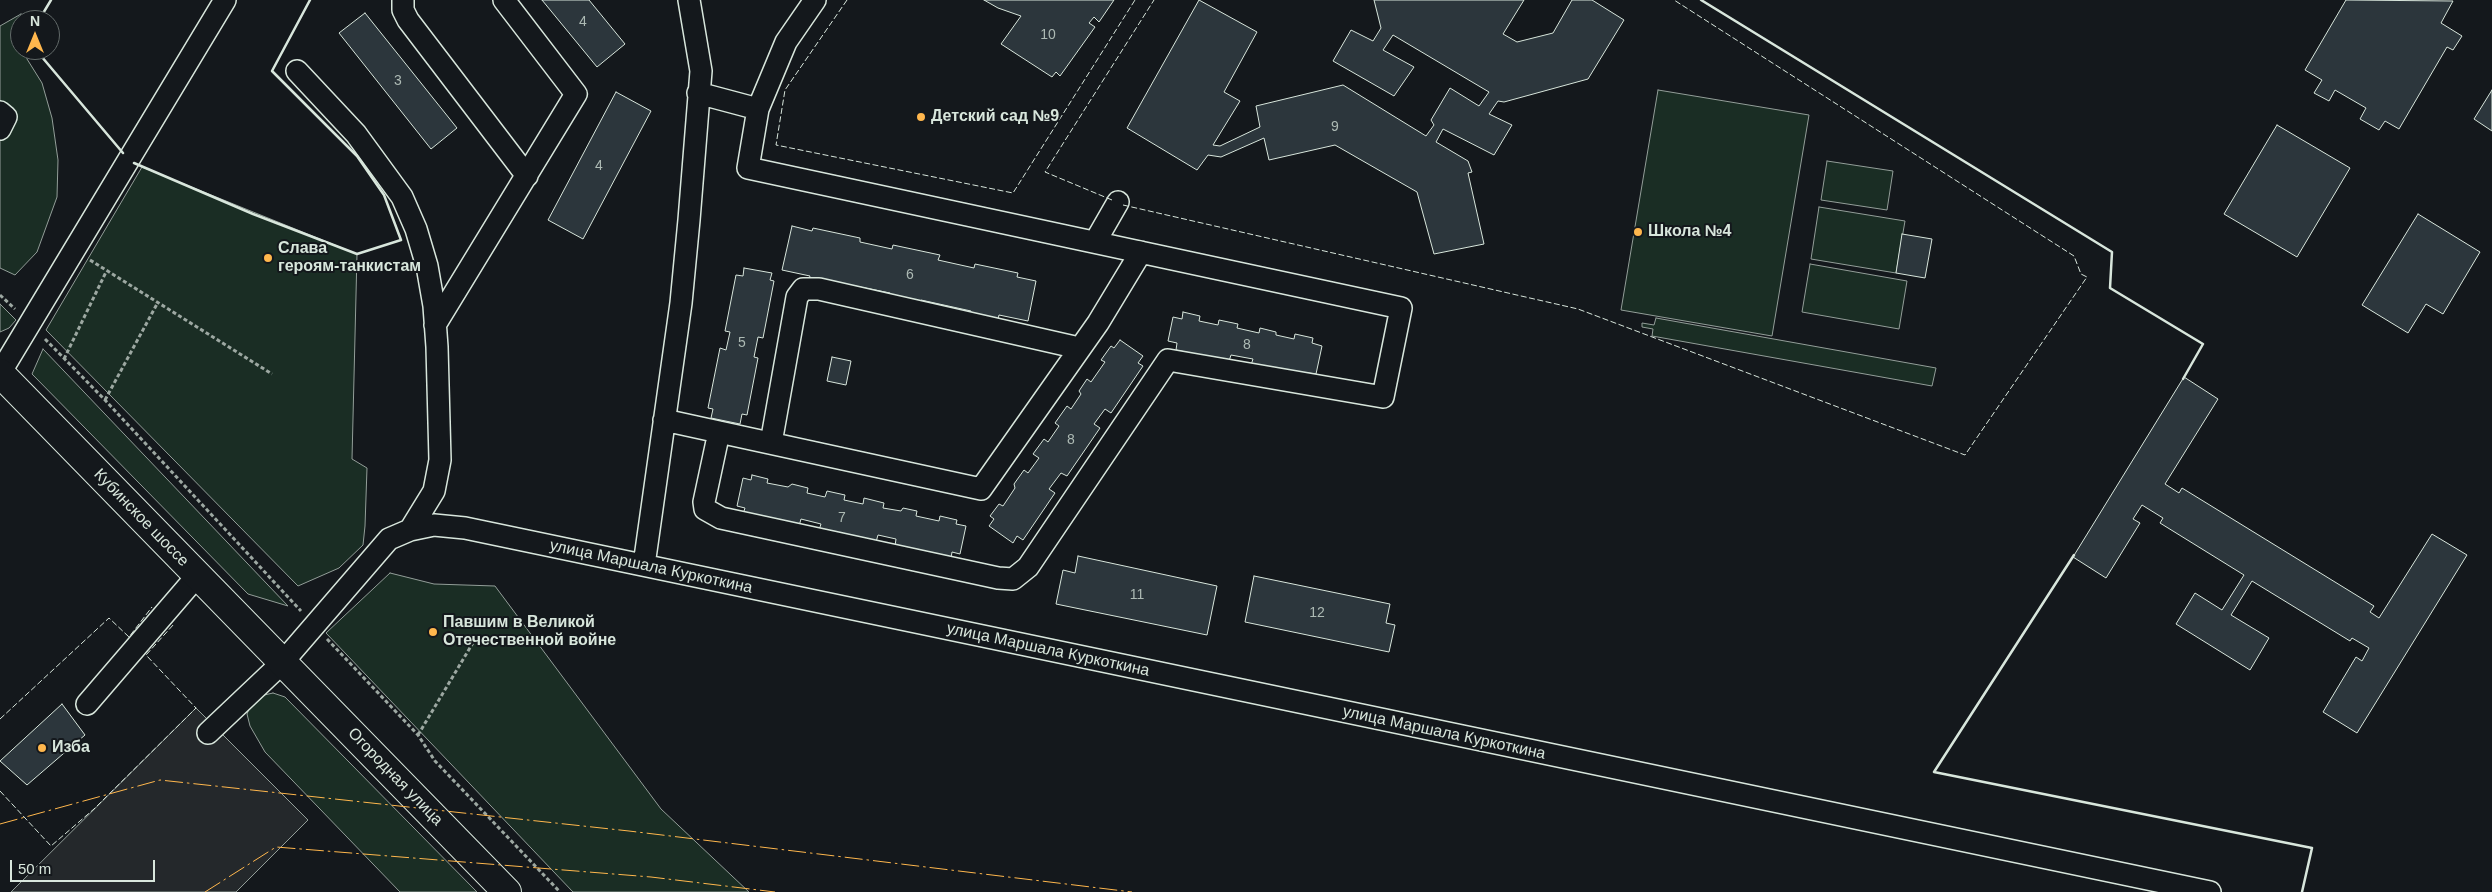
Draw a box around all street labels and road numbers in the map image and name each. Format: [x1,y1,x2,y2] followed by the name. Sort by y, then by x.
[89,465,193,571] street label: Кубинское шоссе
[548,536,754,598] street label: улица Маршала Куркоткина
[945,619,1151,681] street label: улица Маршала Куркоткина
[1341,702,1547,764] street label: улица Маршала Куркоткина
[343,724,447,830] street label: Огородная улица

